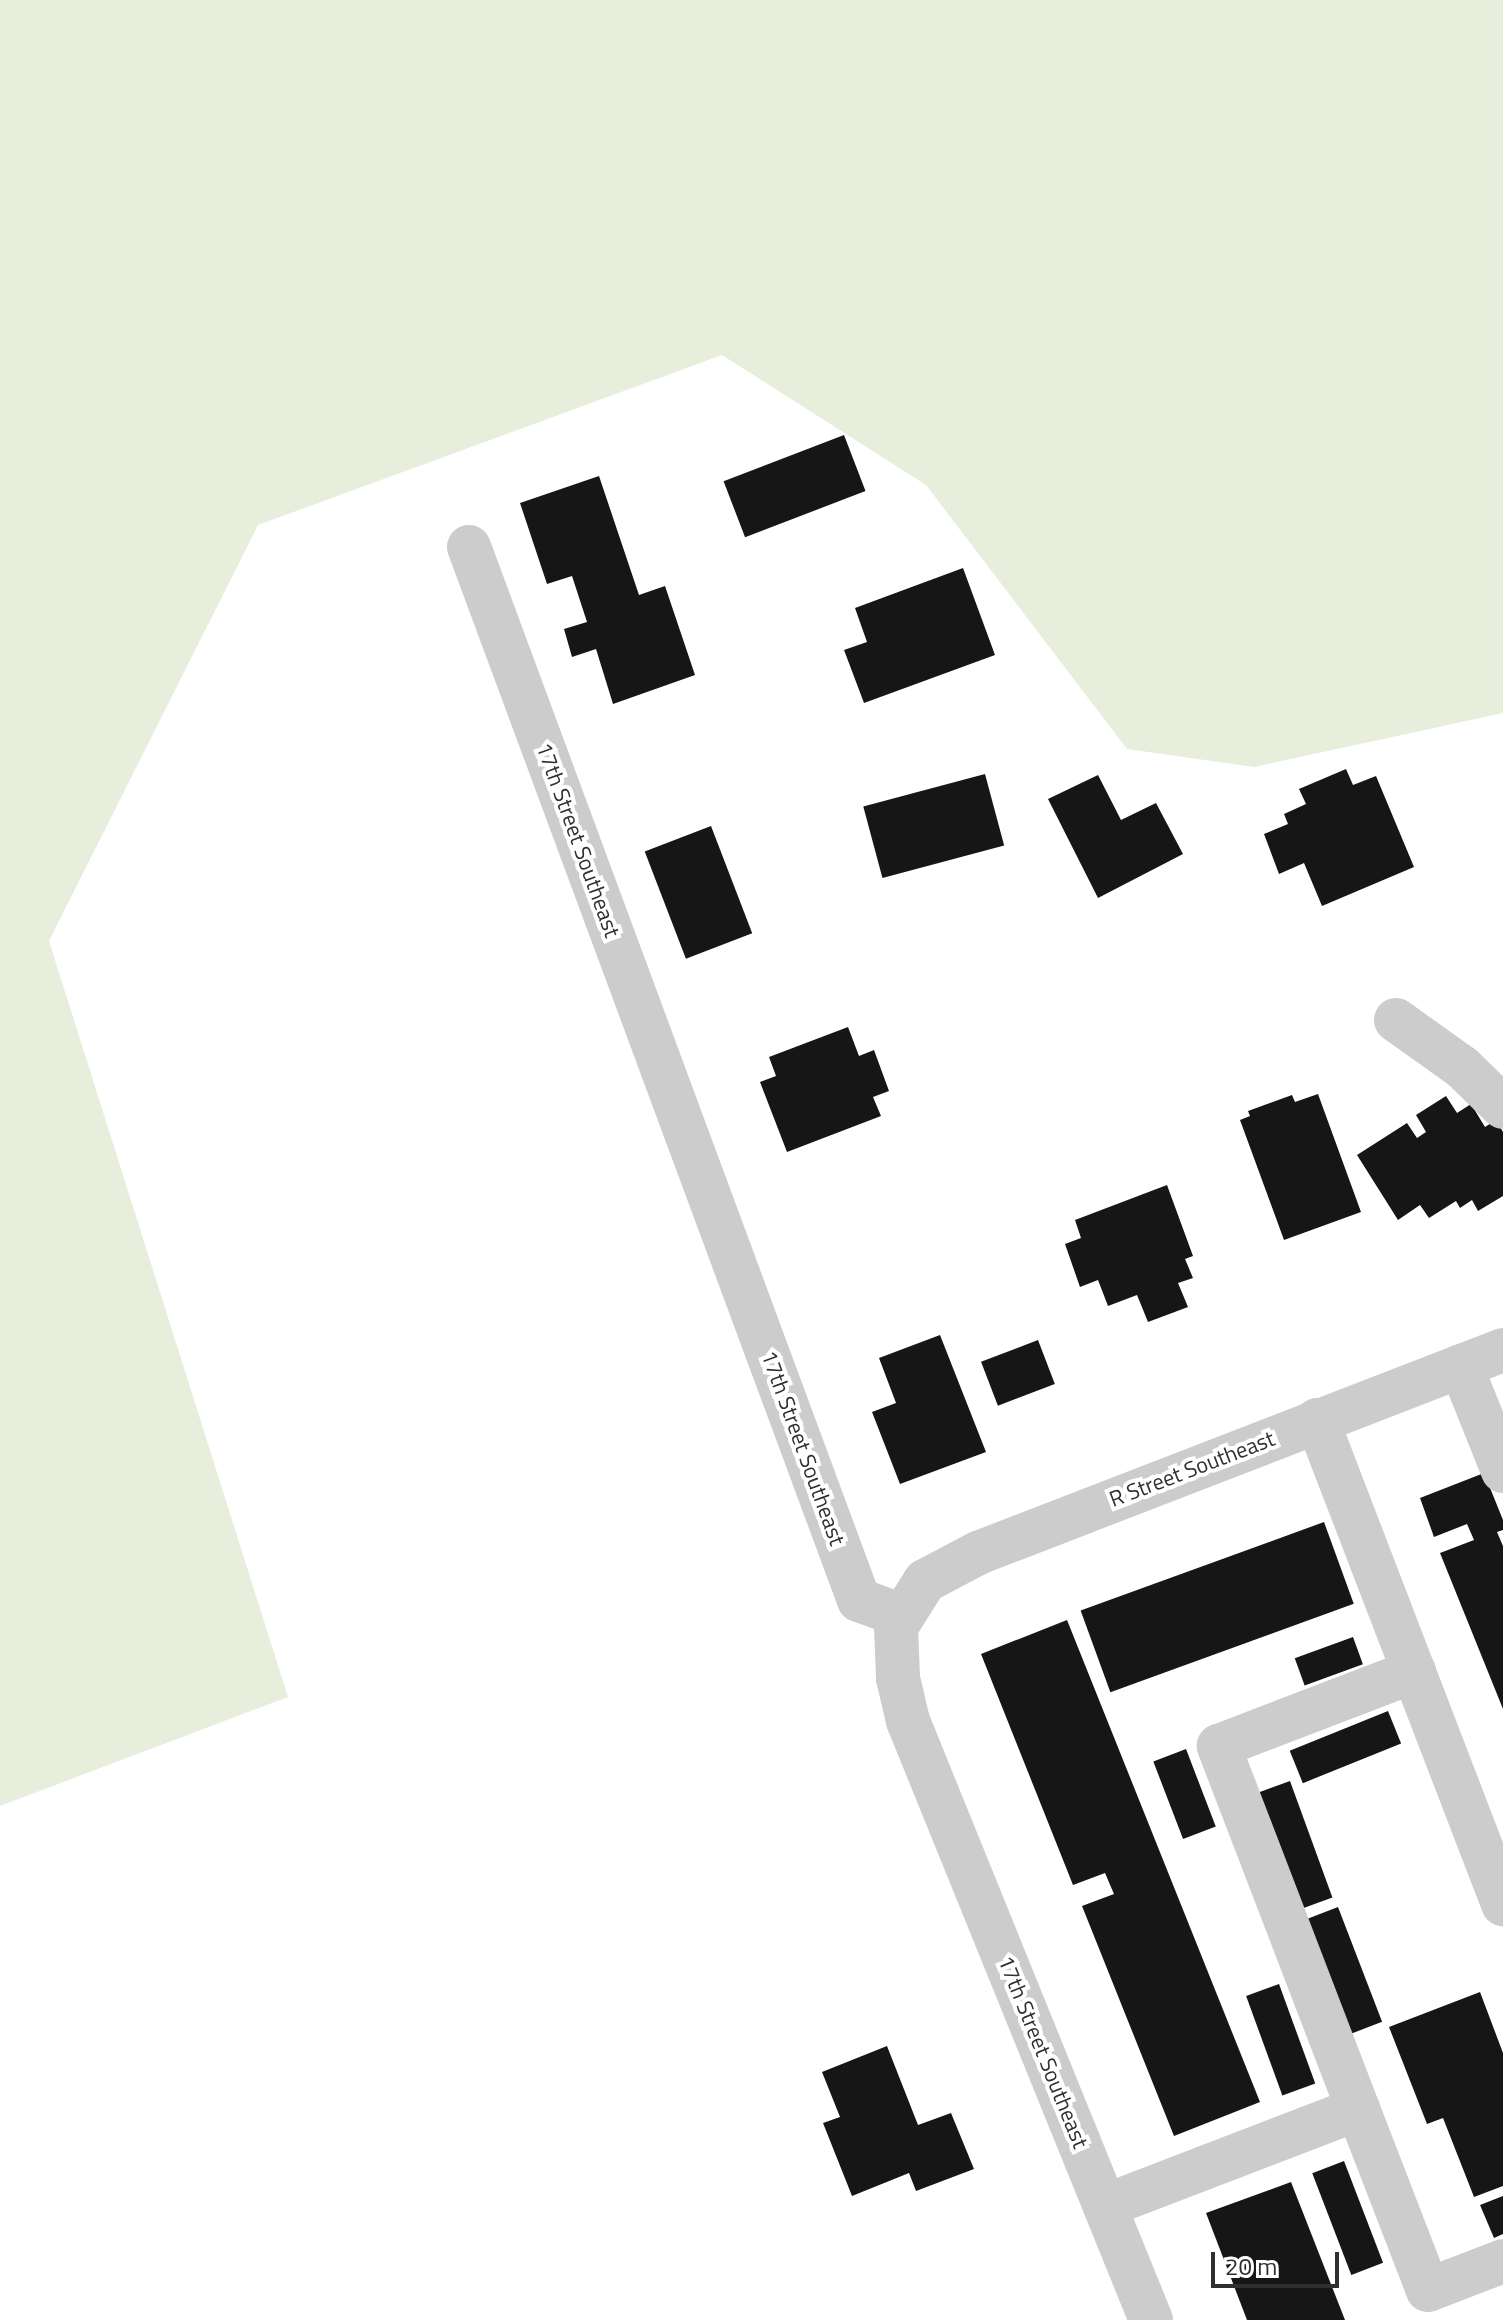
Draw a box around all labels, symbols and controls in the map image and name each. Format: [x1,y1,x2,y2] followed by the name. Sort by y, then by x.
[530,739,626,941] street label: 17th Street Southeast
[755,1347,851,1549] street label: 17th Street Southeast
[1106,1425,1278,1513] street label: R Street Southeast
[992,1952,1094,2152] street label: 17th Street Southeast
[1215,2236,1343,2286] scale bar
[1225,2248,1277,2284] text: 20 m

